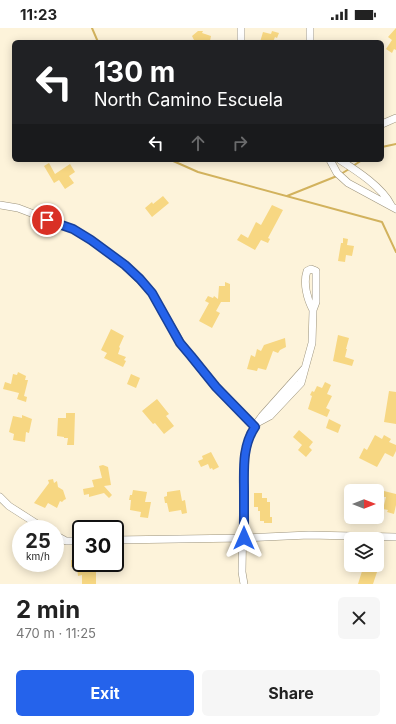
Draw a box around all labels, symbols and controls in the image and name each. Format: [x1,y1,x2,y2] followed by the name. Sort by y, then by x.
[20,5,57,24] text: 11:23
[94,55,175,89] text: 130 m
[28,56,80,108] icon: left
[94,89,283,110] text: North Camino Escuela
[145,132,167,154] icon: left
[187,132,209,154] icon: ahead
[229,132,251,154] icon: right
[30,203,64,237] pin
[36,209,58,231] icon: arrive
[344,484,384,524] north arrow
[344,484,384,572] map controls
[223,517,265,559] position arrow
[72,520,124,572] speed limit sign: 30
[25,529,51,553] text: 25
[344,532,384,572] button: layers
[26,550,50,562] text: km/h
[16,595,80,624] text: 2 min
[338,597,380,639] button: close
[16,625,96,641] text: 470 m · 11:25
[16,670,194,716] button: Exit
[202,670,380,716] button: Share

